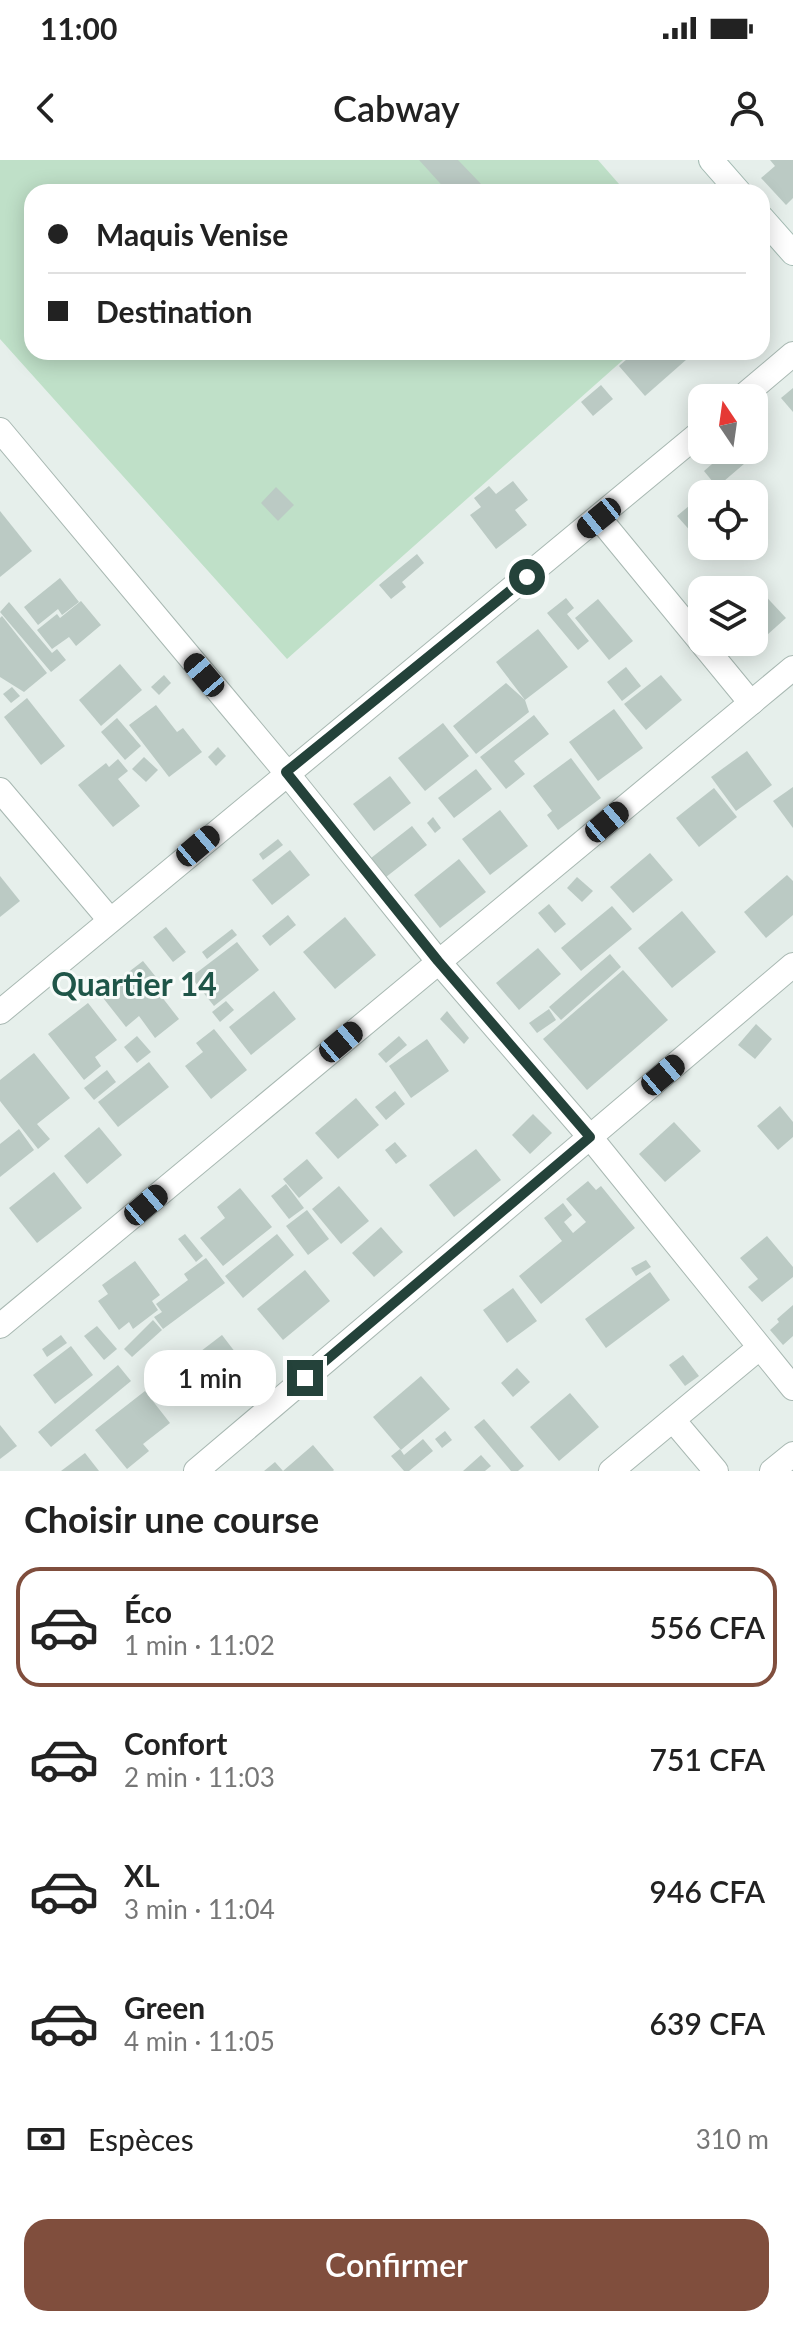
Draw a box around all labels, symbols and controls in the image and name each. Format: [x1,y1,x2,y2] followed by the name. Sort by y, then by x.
[40,10,117,46] text: 11:00
[24,86,68,130] icon: back
[333,86,460,130] text: Cabway
[725,86,769,130] icon: person
[96,216,288,252] text: Maquis Venise
[96,293,253,329] text: Destination
[688,384,768,464] north arrow
[688,384,768,656] map controls
[688,480,768,560] button: locate
[573,494,625,542] car
[509,559,545,595] route start
[688,576,768,656] button: layers
[179,649,229,701] car
[581,797,633,847] car
[172,821,224,871] car
[51,964,217,1003] district label: Quartier 14
[315,1017,367,1067] car
[637,1050,689,1100] car
[120,1180,172,1230] car
[145,1350,277,1406] callout: 1 min
[287,1360,323,1396] route end
[178,1362,242,1394] text: 1 min
[24,1497,319,1541] text: Choisir une course
[28,1591,100,1663] icon: car
[124,1593,172,1629] text: Éco
[650,1609,765,1645] text: 556 CFA
[124,1629,275,1661] text: 1 min · 11:02
[28,1723,100,1795] icon: car
[124,1725,227,1761] text: Confort
[650,1741,765,1777] text: 751 CFA
[124,1761,275,1793] text: 2 min · 11:03
[28,1855,100,1927] icon: car
[124,1857,160,1893] text: XL
[650,1873,765,1909] text: 946 CFA
[124,1893,275,1925] text: 3 min · 11:04
[28,1987,100,2059] icon: car
[124,1989,205,2025] text: Green
[650,2005,765,2041] text: 639 CFA
[124,2025,275,2057] text: 4 min · 11:05
[24,2117,68,2161] icon: cash
[88,2121,194,2157] text: Espèces
[696,2123,769,2155] text: 310 m
[24,2219,769,2311] button: Confirmer

